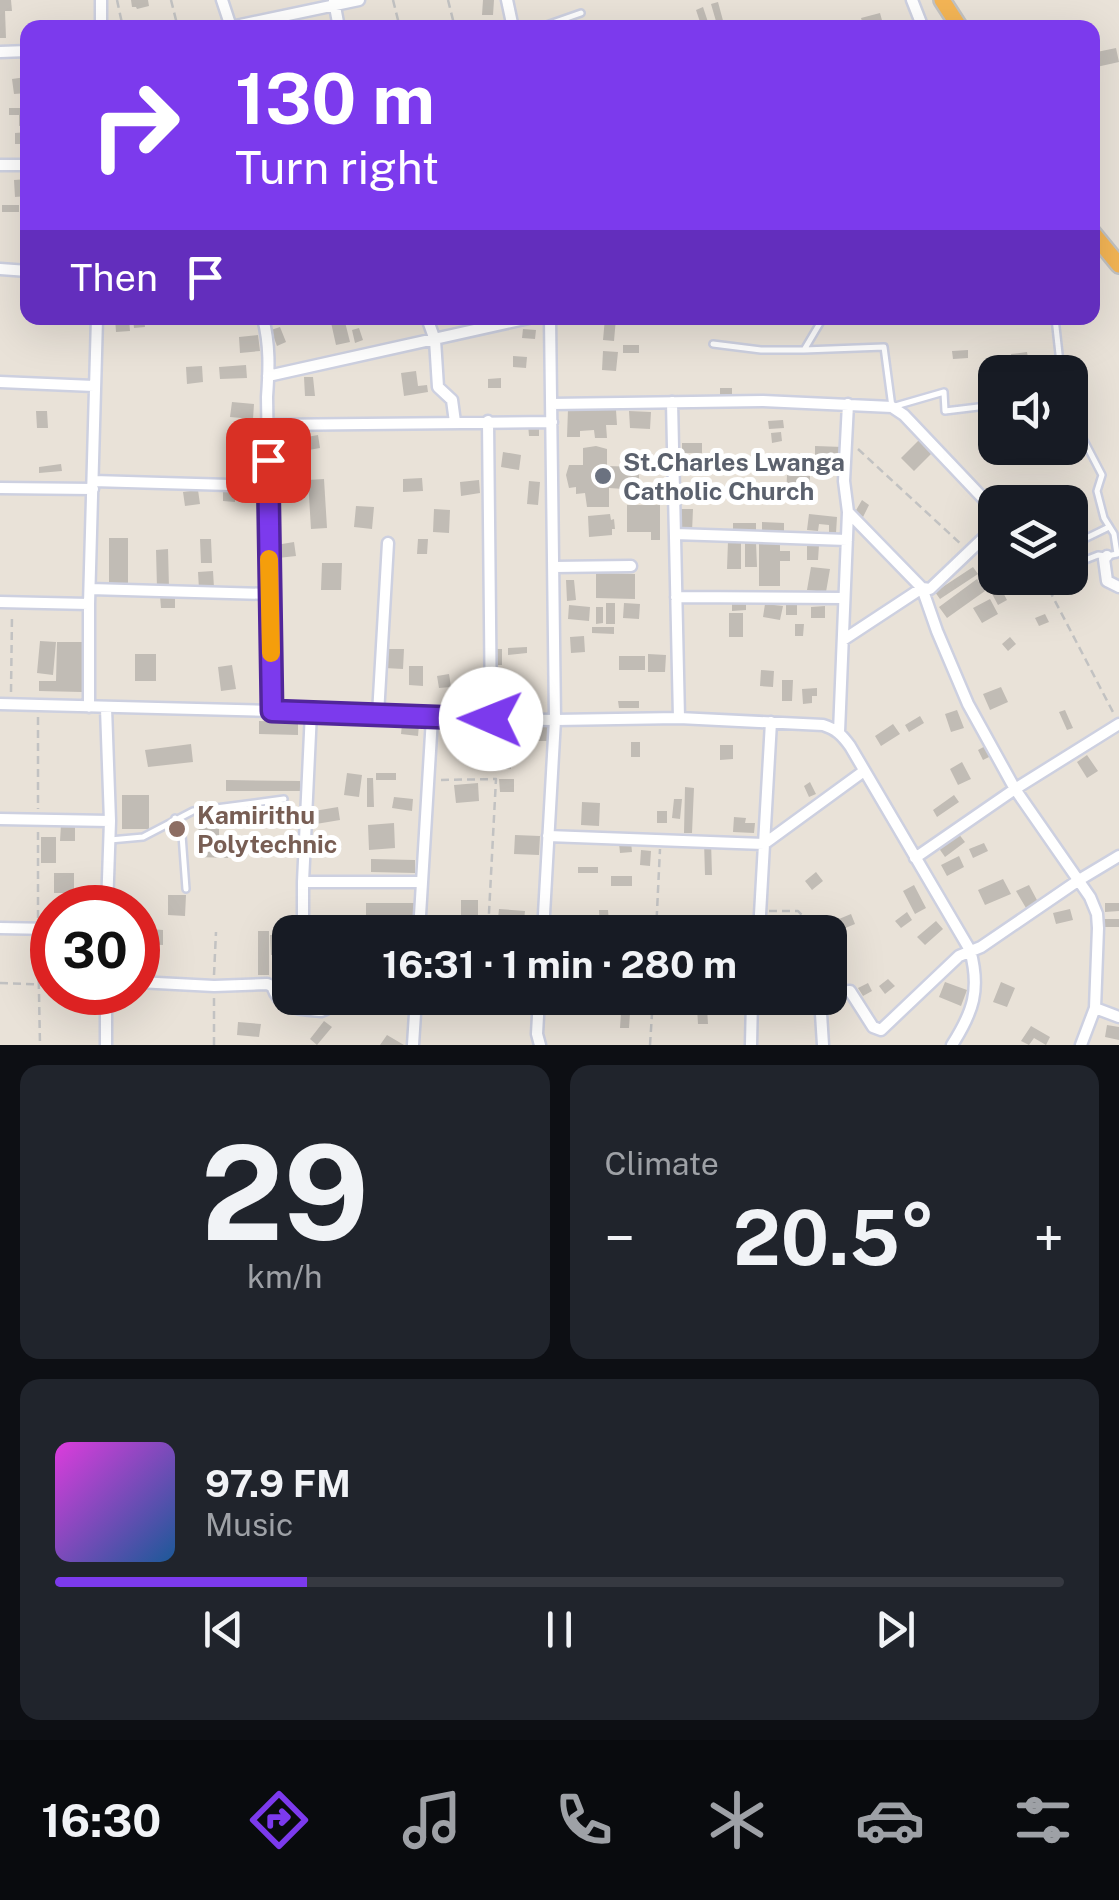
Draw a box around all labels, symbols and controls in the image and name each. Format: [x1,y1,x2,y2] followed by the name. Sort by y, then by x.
[235,57,435,140] text: 130 m
[70,60,200,190] icon: right
[235,141,439,194] text: Turn right
[178,250,233,305] icon: arrive
[70,255,158,300] text: Then
[978,355,1088,595] map controls
[978,355,1088,465] button: sound
[226,418,311,503] pin
[241,433,296,488] icon: arrive
[623,447,845,506] place label: St.Charles Lwanga Catholic Church
[592,465,614,487] marker: St.Charles Lwanga Catholic Church
[978,485,1088,595] button: layers
[439,667,543,771] position arrow
[197,800,337,859] place label: Kamirithu Polytechnic
[166,818,188,840] marker: Kamirithu Polytechnic
[30,885,160,1015] speed limit sign: 30
[382,942,737,987] text: 16:31 · 1 min · 280 m
[201,1117,369,1269] text: 29
[605,1145,719,1182] text: Climate
[733,1194,935,1282] text: 20.5°
[605,1206,635,1270] text: −
[1033,1206,1064,1270] text: +
[247,1258,322,1295] text: km/h
[205,1461,351,1506] text: 97.9 FM
[205,1506,293,1543] text: Music
[196,1602,251,1657] icon: previous
[532,1602,587,1657] icon: pause
[868,1602,923,1657] icon: next
[244,1785,314,1855] icon: directions
[397,1785,467,1855] icon: music
[549,1785,619,1855] icon: phone
[702,1785,772,1855] icon: climate
[855,1785,925,1855] icon: car
[1008,1785,1078,1855] icon: filters
[41,1794,161,1847] text: 16:30

